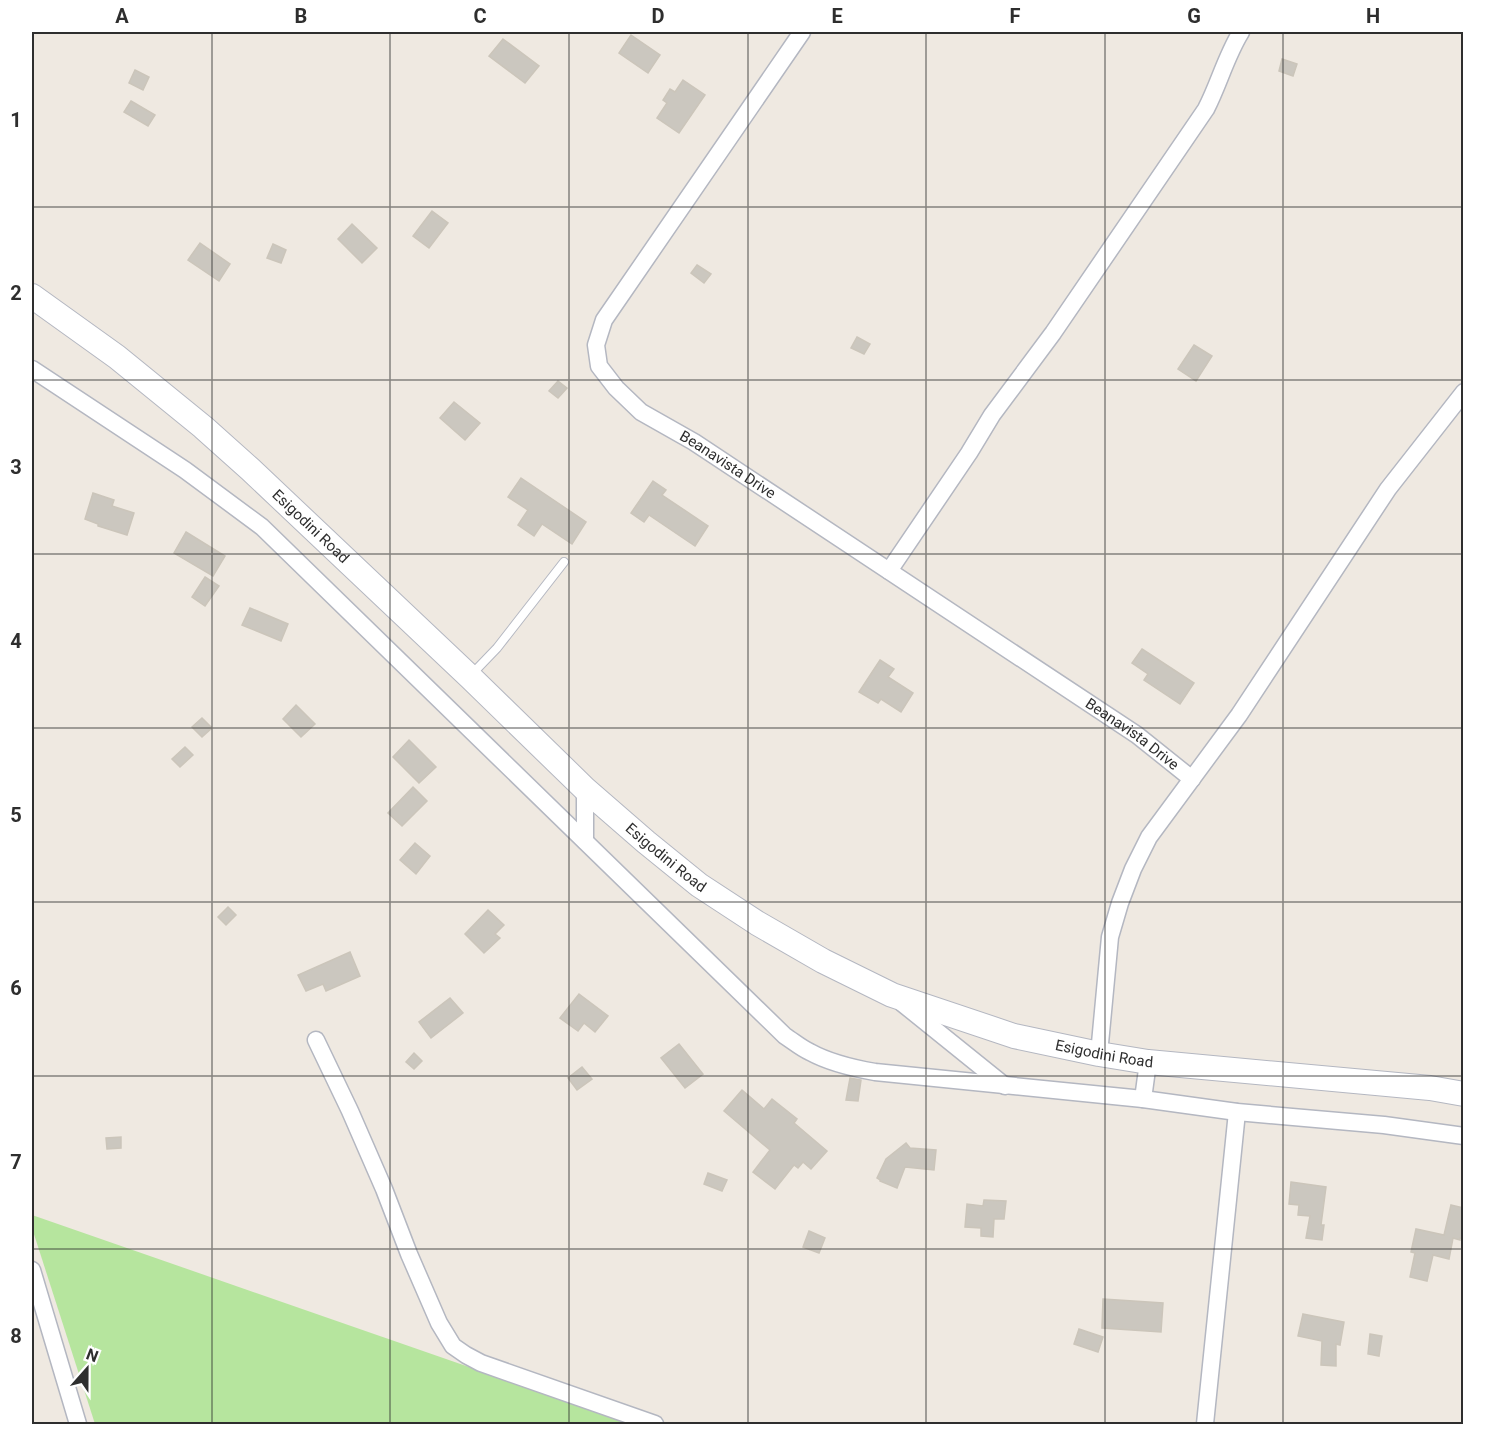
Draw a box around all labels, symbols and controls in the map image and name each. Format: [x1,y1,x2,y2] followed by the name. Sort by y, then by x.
[115,4,129,28] text: A
[295,4,307,28] text: B
[473,4,487,28] text: C
[652,4,665,28] text: D
[831,4,843,28] text: E
[1010,4,1021,28] text: F
[1187,4,1201,28] text: G
[1366,4,1380,28] text: H
[10,108,22,132] text: 1
[10,281,22,305] text: 2
[677,427,779,503] street label: Beanavista Drive
[10,455,22,479] text: 3
[268,486,353,567] street label: Esigodini Road
[10,629,22,653] text: 4
[1082,694,1183,774] street label: Beanavista Drive
[10,803,22,827] text: 5
[622,819,710,896] street label: Esigodini Road
[10,976,22,1000] text: 6
[1054,1036,1154,1071] street label: Esigodini Road
[10,1150,22,1174] text: 7
[10,1324,22,1348] text: 8
[57,1339,117,1399] north arrow
[84,1345,101,1366] text: N

